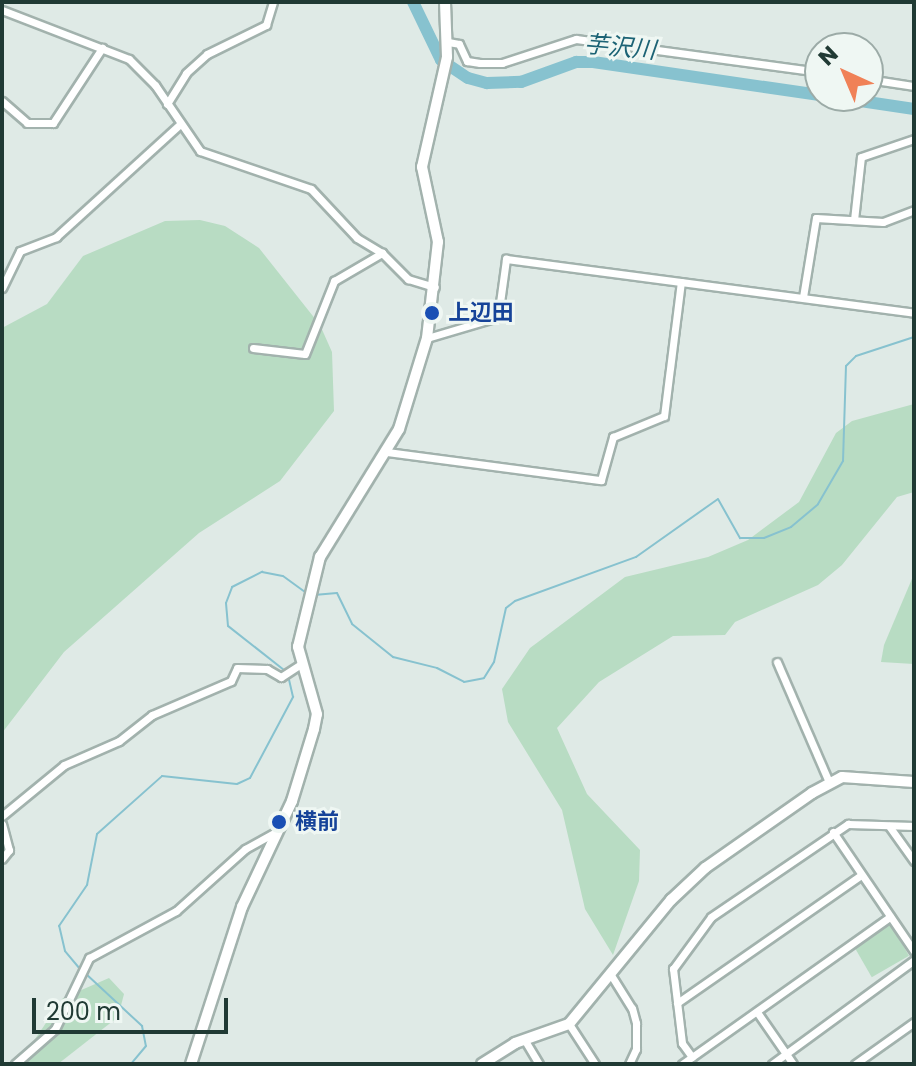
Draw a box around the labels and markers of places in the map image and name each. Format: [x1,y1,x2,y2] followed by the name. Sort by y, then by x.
[448,300,514,326] place label: 上辺田
[423,304,441,322] marker: 上辺田
[295,809,339,835] place label: 横前
[270,813,288,831] marker: 横前

